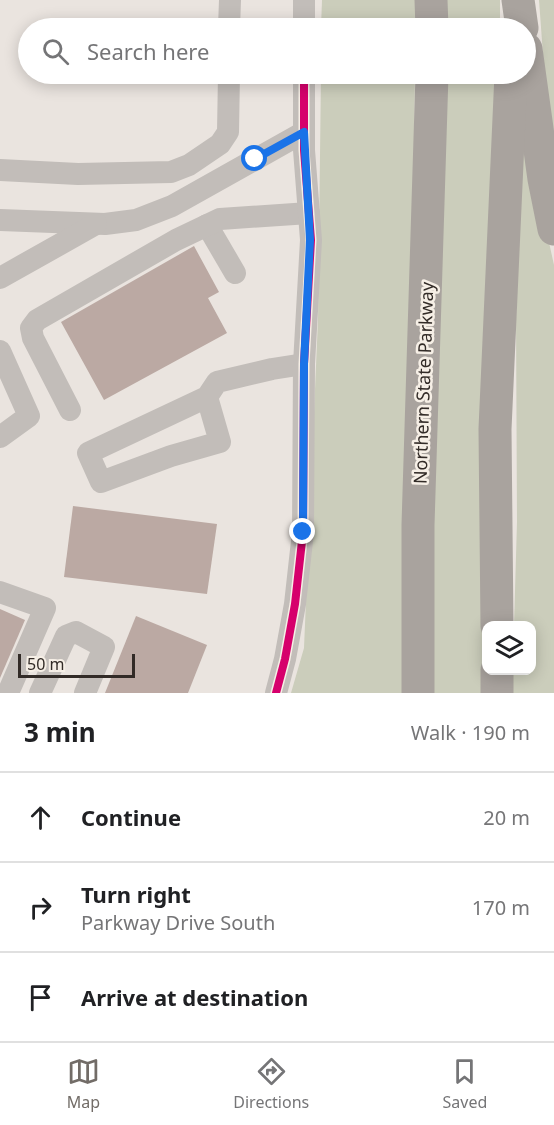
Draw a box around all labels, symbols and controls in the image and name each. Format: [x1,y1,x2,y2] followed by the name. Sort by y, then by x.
[18,18,536,84] search box
[39,35,72,68] icon: search
[87,36,209,66] text: Search here
[241,145,267,171] route start
[407,281,439,485] street label: Northern State Parkway
[289,518,315,544] route end
[482,621,536,675] map controls
[482,621,536,675] button: layers
[18,651,135,678] scale bar
[27,653,64,675] text: 50 m
[24,714,96,750] text: 3 min
[411,719,530,746] text: Walk · 190 m
[24,801,57,834] icon: ahead
[81,802,181,832] text: Continue
[483,804,530,831] text: 20 m
[81,879,191,909] text: Turn right
[24,891,57,924] icon: right
[472,894,530,921] text: 170 m
[81,909,275,936] text: Parkway Drive South
[24,981,57,1014] icon: arrive
[81,982,308,1012] text: Arrive at destination
[67,1055,100,1113] tab: Map
[233,1055,309,1113] tab: Directions
[443,1055,487,1113] tab: Saved

